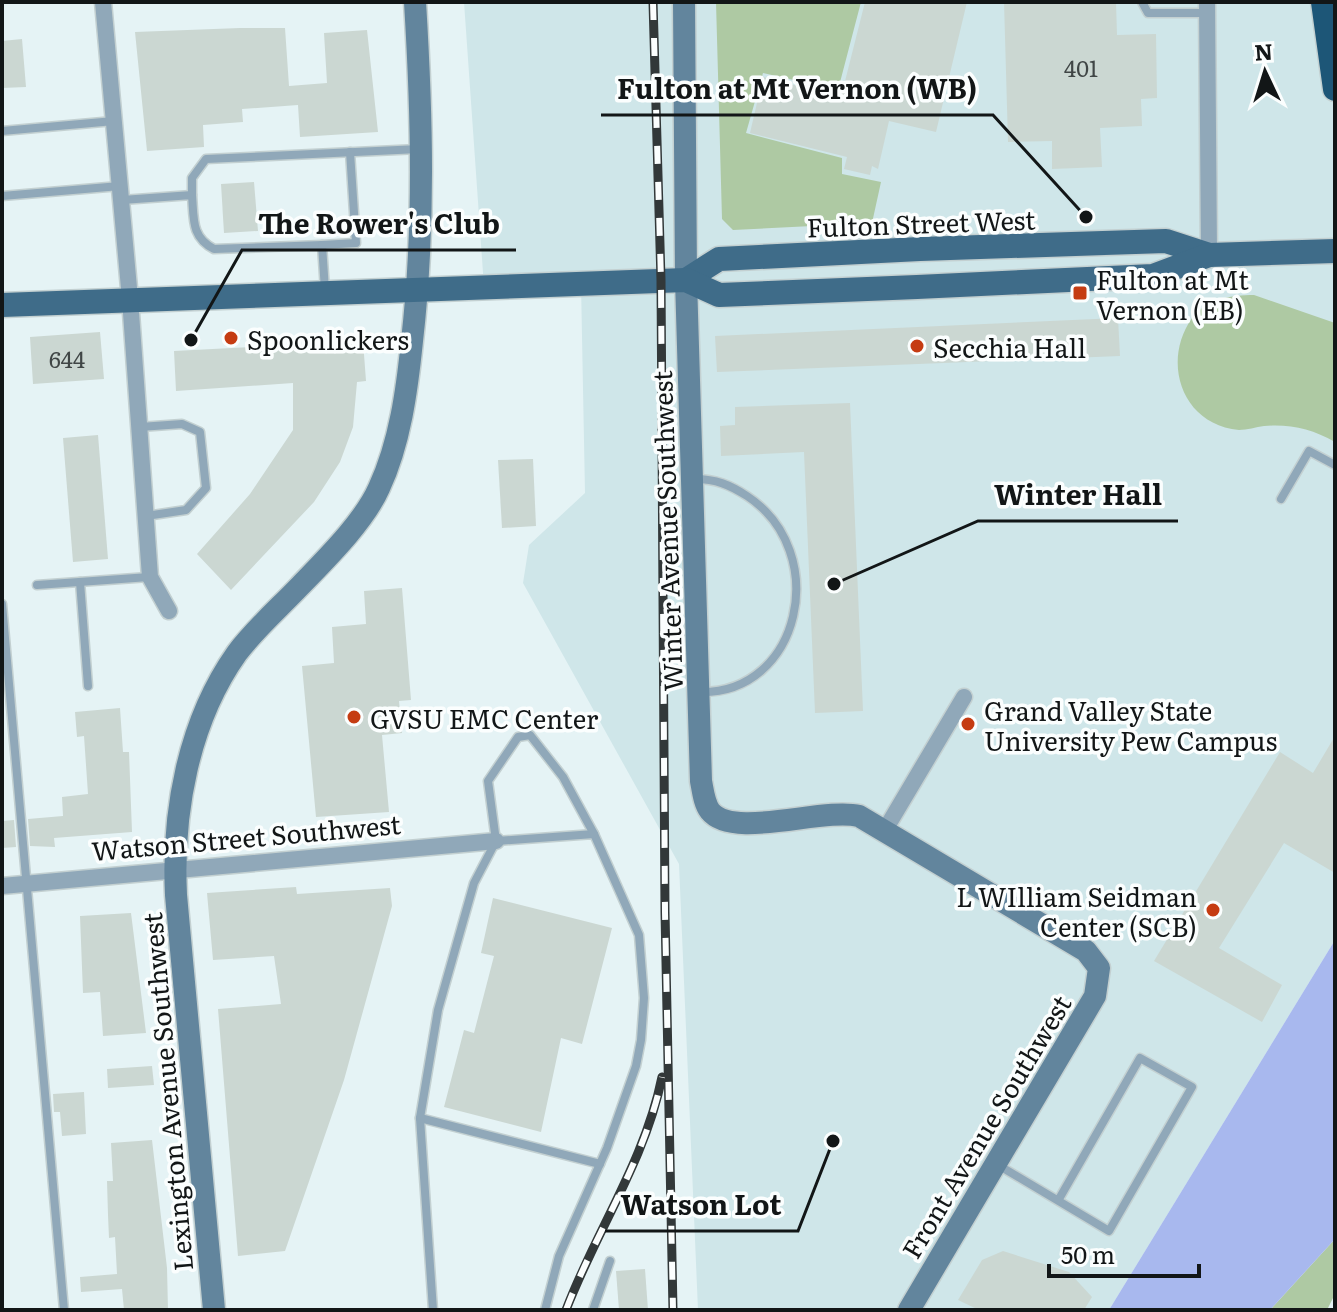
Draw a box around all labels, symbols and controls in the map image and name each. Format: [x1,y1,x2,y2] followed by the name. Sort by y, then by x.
[1225,32,1305,112] north arrow
[1253,33,1274,68] text: N
[1064,51,1098,84] house number: 401
[601,63,993,115] callout: Fulton at Mt Vernon (WB)
[617,66,977,108] text: Fulton at Mt Vernon (WB)
[242,198,516,250] callout: The Rower's Club
[806,199,1037,245] street label: Fulton Street West
[258,201,500,243] text: The Rower's Club
[1096,259,1249,328] place label: Fulton at Mt Vernon (EB)
[1071,284,1089,302] marker: Fulton at Mt Vernon (EB)
[247,319,409,358] place label: Spoonlickers
[933,327,1086,366] place label: Secchia Hall
[222,329,240,347] marker: Spoonlickers
[908,337,926,355] marker: Secchia Hall
[49,342,85,375] house number: 644
[641,370,691,692] street label: Winter Avenue Southwest
[978,469,1178,521] callout: Winter Hall
[994,472,1162,514] text: Winter Hall
[984,690,1277,759] place label: Grand Valley State University Pew Campus
[370,698,599,737] place label: GVSU EMC Center
[345,708,363,726] marker: GVSU EMC Center
[959,715,977,733] marker: Grand Valley State University Pew Campus
[90,803,403,869] street label: Watson Street Southwest
[956,876,1197,945] place label: L WIlliam Seidman Center (SCB)
[1204,901,1222,919] marker: L WIlliam Seidman Center (SCB)
[131,911,201,1273] street label: Lexington Avenue Southwest
[891,986,1080,1265] street label: Front Avenue Southwest
[605,1179,798,1231] callout: Watson Lot
[620,1182,782,1224] text: Watson Lot
[1049,1228,1199,1278] scale bar
[1061,1236,1115,1271] text: 50 m

